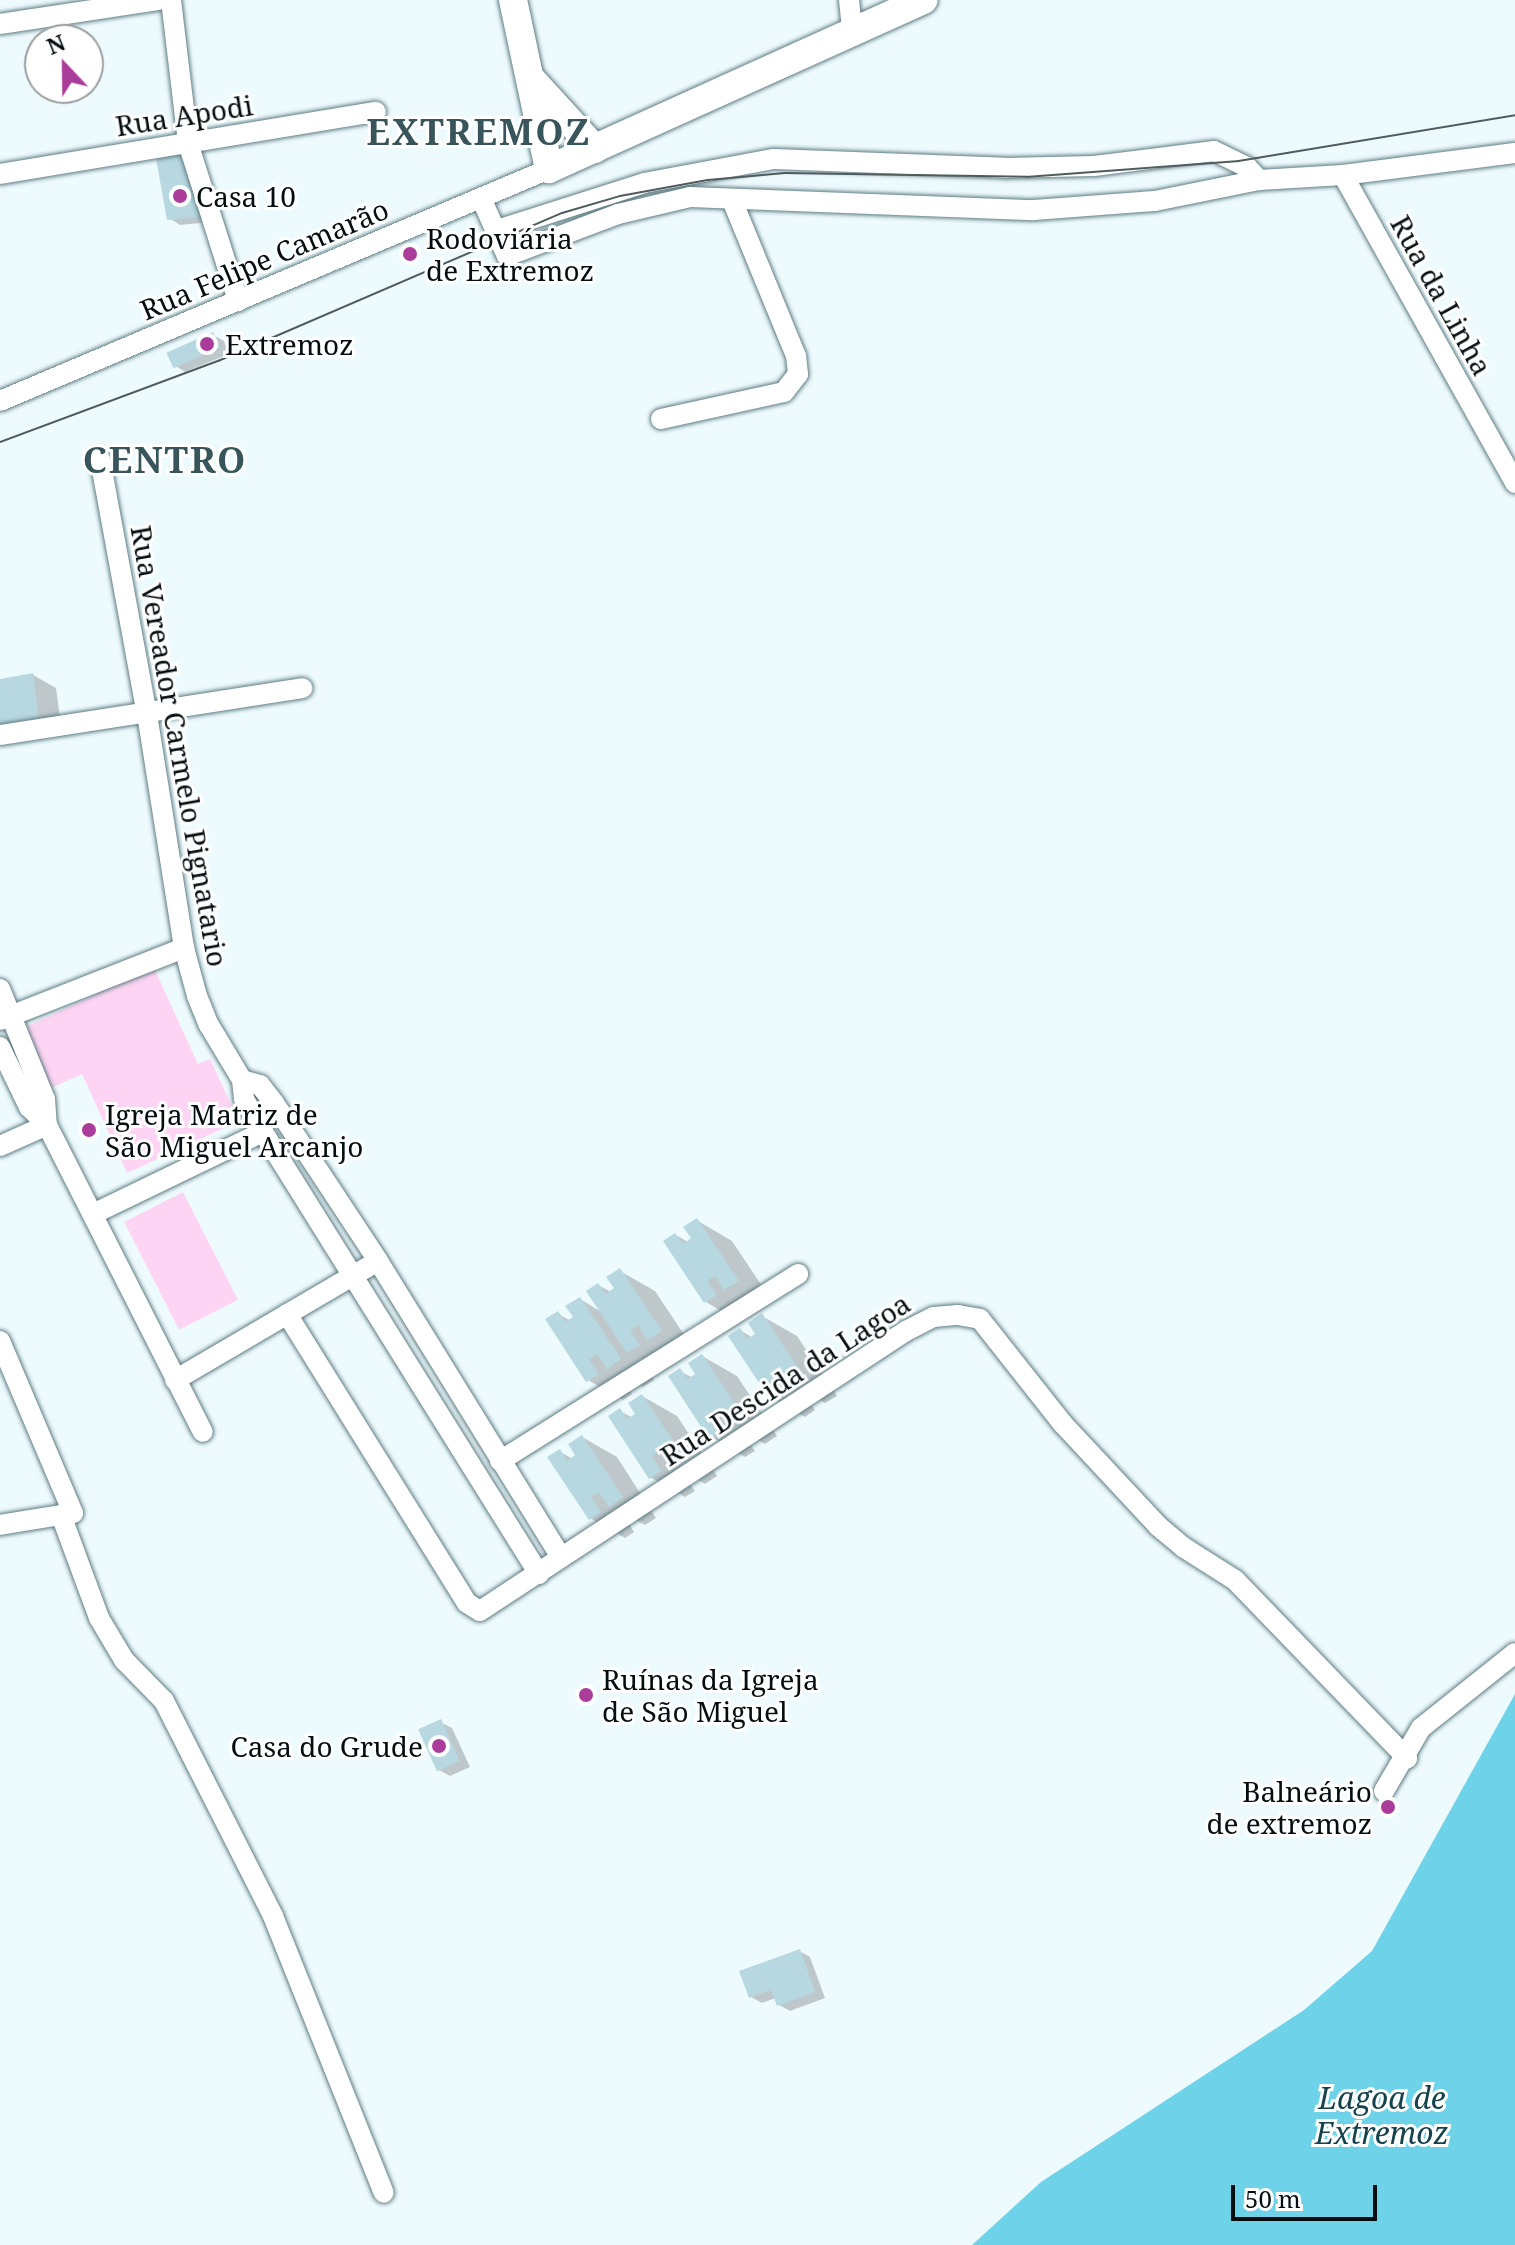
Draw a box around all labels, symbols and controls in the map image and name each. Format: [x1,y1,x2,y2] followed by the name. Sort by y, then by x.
[24,24,104,104] north arrow
[42,26,69,61] text: N
[113,88,255,142] street label: Rua Apodi
[366,110,592,154] district label: EXTREMOZ
[196,179,296,213] place label: Casa 10
[171,187,189,205] marker: Casa 10
[135,191,393,327] street label: Rua Felipe Camarão
[1384,209,1500,381] street label: Rua da Linha
[426,221,594,287] place label: Rodoviária de Extremoz
[401,245,419,263] marker: Rodoviária de Extremoz
[225,327,354,361] place label: Extremoz
[196,333,218,355] marker: Extremoz
[83,438,247,482] district label: CENTRO
[125,523,235,969] street label: Rua Vereador Carmelo Pignatario
[105,1097,364,1163] place label: Igreja Matriz de São Miguel Arcanjo
[80,1121,98,1139] marker: Igreja Matriz de São Miguel Arcanjo
[654,1286,916,1472] street label: Rua Descida da Lagoa
[602,1662,819,1728] place label: Ruínas da Igreja de São Miguel
[577,1686,595,1704] marker: Ruínas da Igreja de São Miguel
[231,1729,423,1763] place label: Casa do Grude
[430,1737,448,1755] marker: Casa do Grude
[1206,1774,1372,1840] place label: Balneário de extremoz
[1379,1798,1397,1816] marker: Balneário de extremoz
[1315,2080,1449,2150] water label: Lagoa de Extremoz
[1235,2169,1381,2219] scale bar
[1245,2182,1301,2215] text: 50 m

